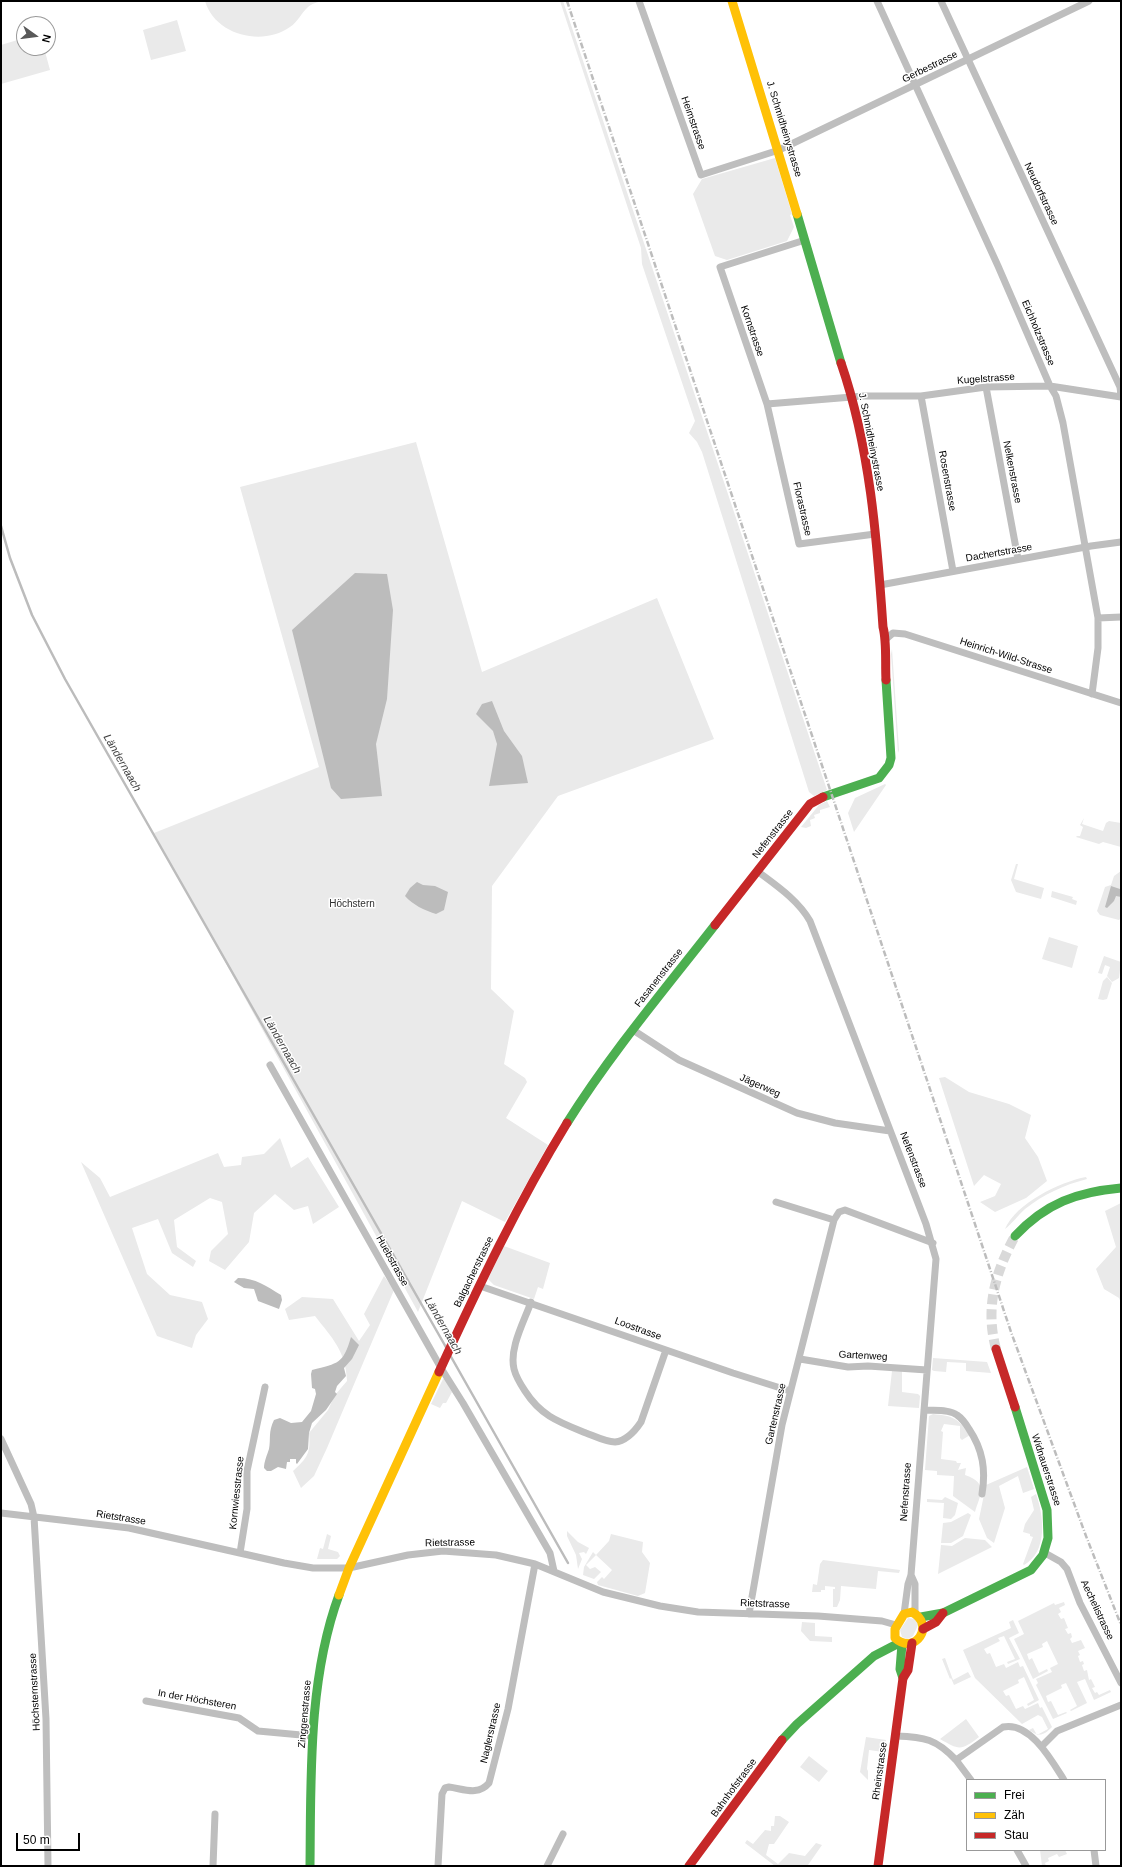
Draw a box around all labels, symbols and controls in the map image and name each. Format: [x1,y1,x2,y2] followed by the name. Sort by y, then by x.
[16,16,56,56] north arrow
[40,33,53,44] text: N
[900,48,960,86] street label: Gerbestrasse
[764,79,804,179] street label: J. Schmidheinystrasse
[678,95,708,151] street label: Heimstrasse
[1021,161,1061,227] street label: Neudorfstrasse
[1019,298,1057,368] street label: Eichholzstrasse
[738,304,766,358] street label: Kornstrasse
[957,371,1015,387] street label: Kugelstrasse
[856,392,886,492] street label: J. Schmidheinystrasse
[1000,440,1024,504] street label: Nelkenstrasse
[936,450,958,512] street label: Rosenstrasse
[790,481,814,537] street label: Florastrasse
[965,541,1033,565] street label: Dachertstrasse
[958,635,1054,677] street label: Heinrich-Wild-Strasse
[100,732,144,794] water label: Ländernaach
[750,807,796,861] street label: Nefenstrasse
[329,898,375,910] park label: Höchstern
[632,946,686,1010] street label: Fasanenstrasse
[260,1014,304,1076] water label: Ländernaach
[738,1072,782,1100] street label: Jägerweg
[897,1130,929,1190] street label: Nefenstrasse
[373,1234,411,1288] street label: Huebstrasse
[452,1235,496,1309] street label: Balgacherstrasse
[421,1295,465,1357] water label: Ländernaach
[613,1315,663,1343] street label: Loostrasse
[838,1349,888,1363] street label: Gartenweg
[763,1382,789,1446] street label: Gartenstrasse
[1029,1432,1063,1508] street label: Widnauerstrasse
[227,1456,247,1530] street label: Kornwiesstrasse
[898,1462,914,1522] street label: Nefenstrasse
[95,1508,147,1528] street label: Rietstrasse
[425,1537,475,1549] street label: Rietstrasse
[1078,1578,1116,1642] street label: Aechelistrasse
[740,1597,790,1611] street label: Rietstrasse
[27,1653,43,1731] street label: Höchsternstrasse
[296,1679,314,1749] street label: Zinggenstrasse
[157,1687,237,1713] street label: In der Höchsteren
[478,1702,504,1764] street label: Naglerstrasse
[870,1741,890,1801] street label: Rheinstrasse
[709,1756,759,1820] street label: Bahnhofstrasse
[966,1779,1106,1851] legend
[1004,1788,1025,1802] text: Frei
[1004,1808,1025,1822] text: Zäh
[18,1825,82,1851] scale bar
[1004,1828,1029,1842] text: Stau
[23,1833,50,1847] text: 50 m

